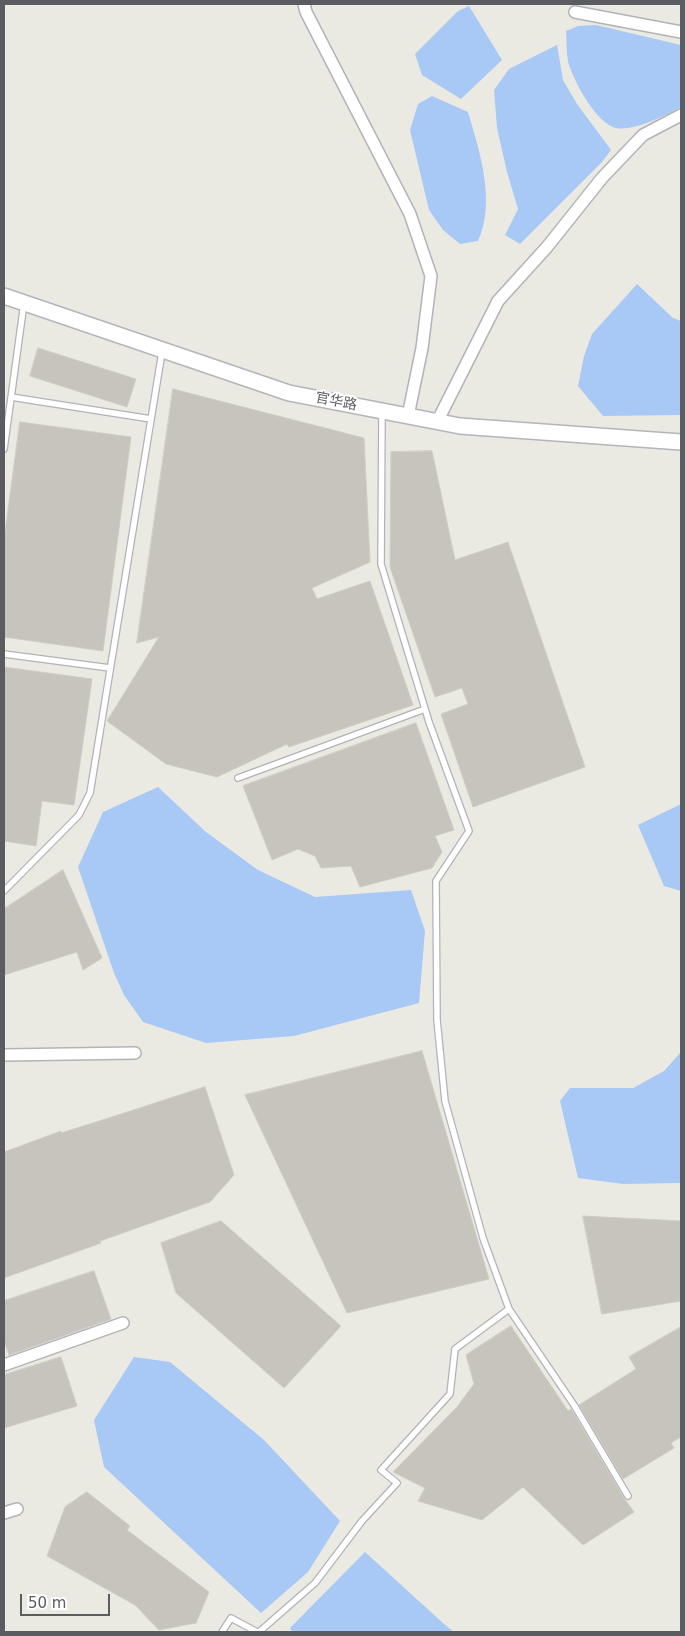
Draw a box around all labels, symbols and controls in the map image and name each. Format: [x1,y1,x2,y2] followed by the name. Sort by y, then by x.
[314,390,358,414] street label: 官华路
[22,1584,112,1616] scale bar
[28,1594,66,1612] text: 50 m

